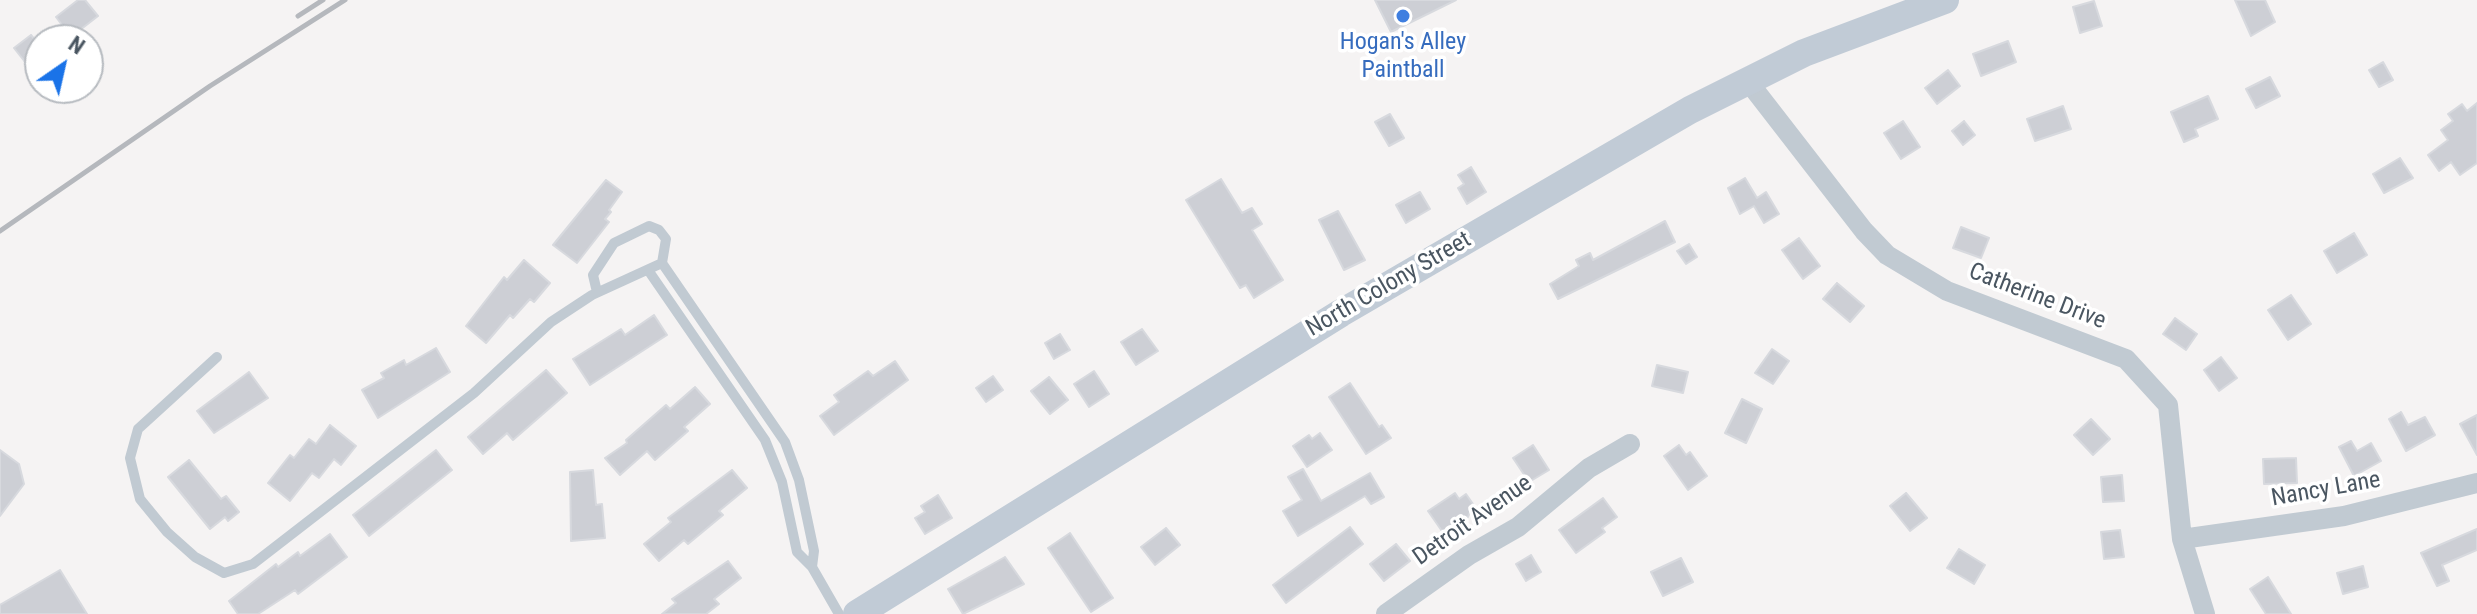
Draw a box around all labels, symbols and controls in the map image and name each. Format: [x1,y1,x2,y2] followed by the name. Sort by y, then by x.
[1394,7,1412,25] marker: Hogan's Alley Paintball
[24,24,104,104] north arrow
[1340,29,1466,85] place label: Hogan's Alley Paintball
[64,31,89,59] text: N
[1301,226,1477,344] street label: North Colony Street
[1965,258,2109,336] street label: Catherine Drive
[2269,466,2383,514] street label: Nancy Lane
[1408,470,1538,572] street label: Detroit Avenue

